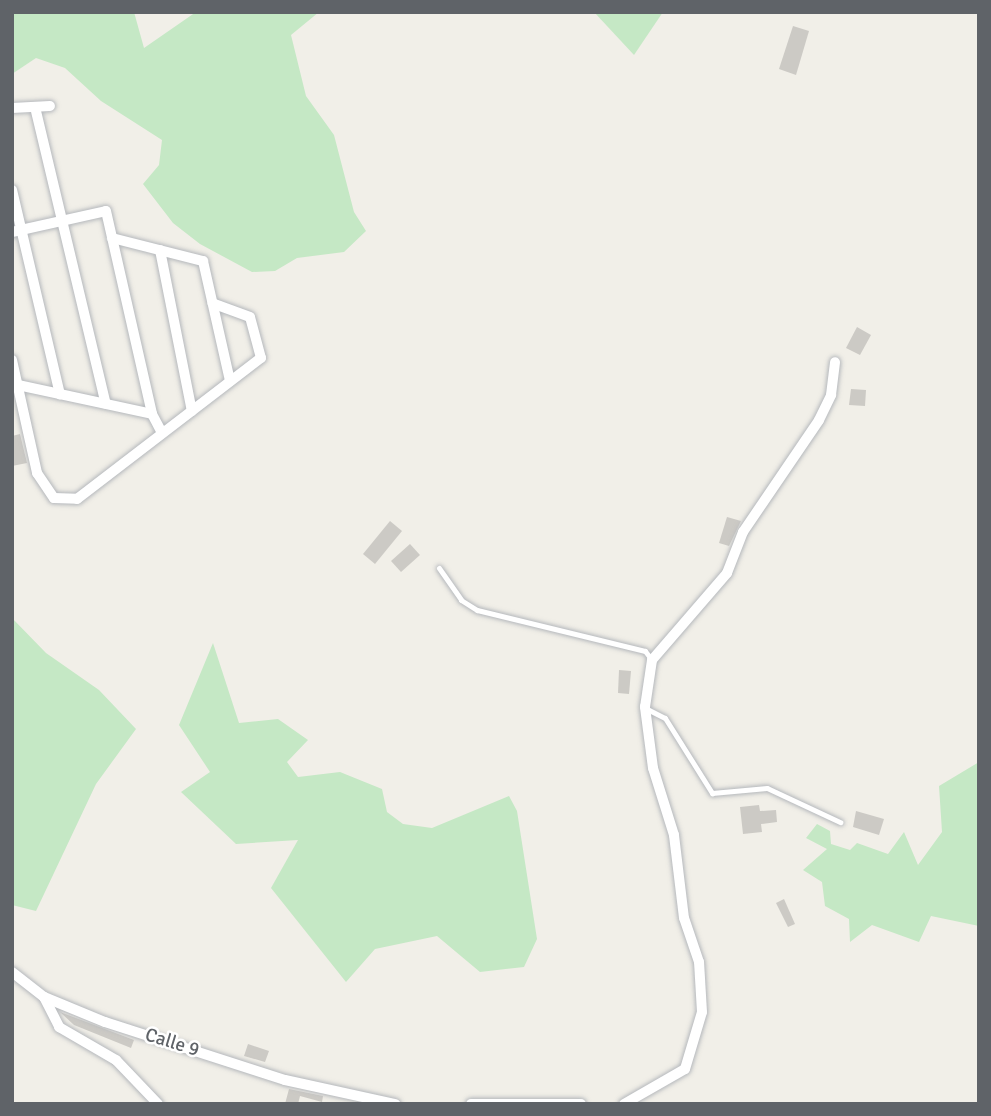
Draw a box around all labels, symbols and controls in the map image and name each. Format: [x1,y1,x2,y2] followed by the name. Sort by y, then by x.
[142,1024,202,1062] street label: Calle 9

